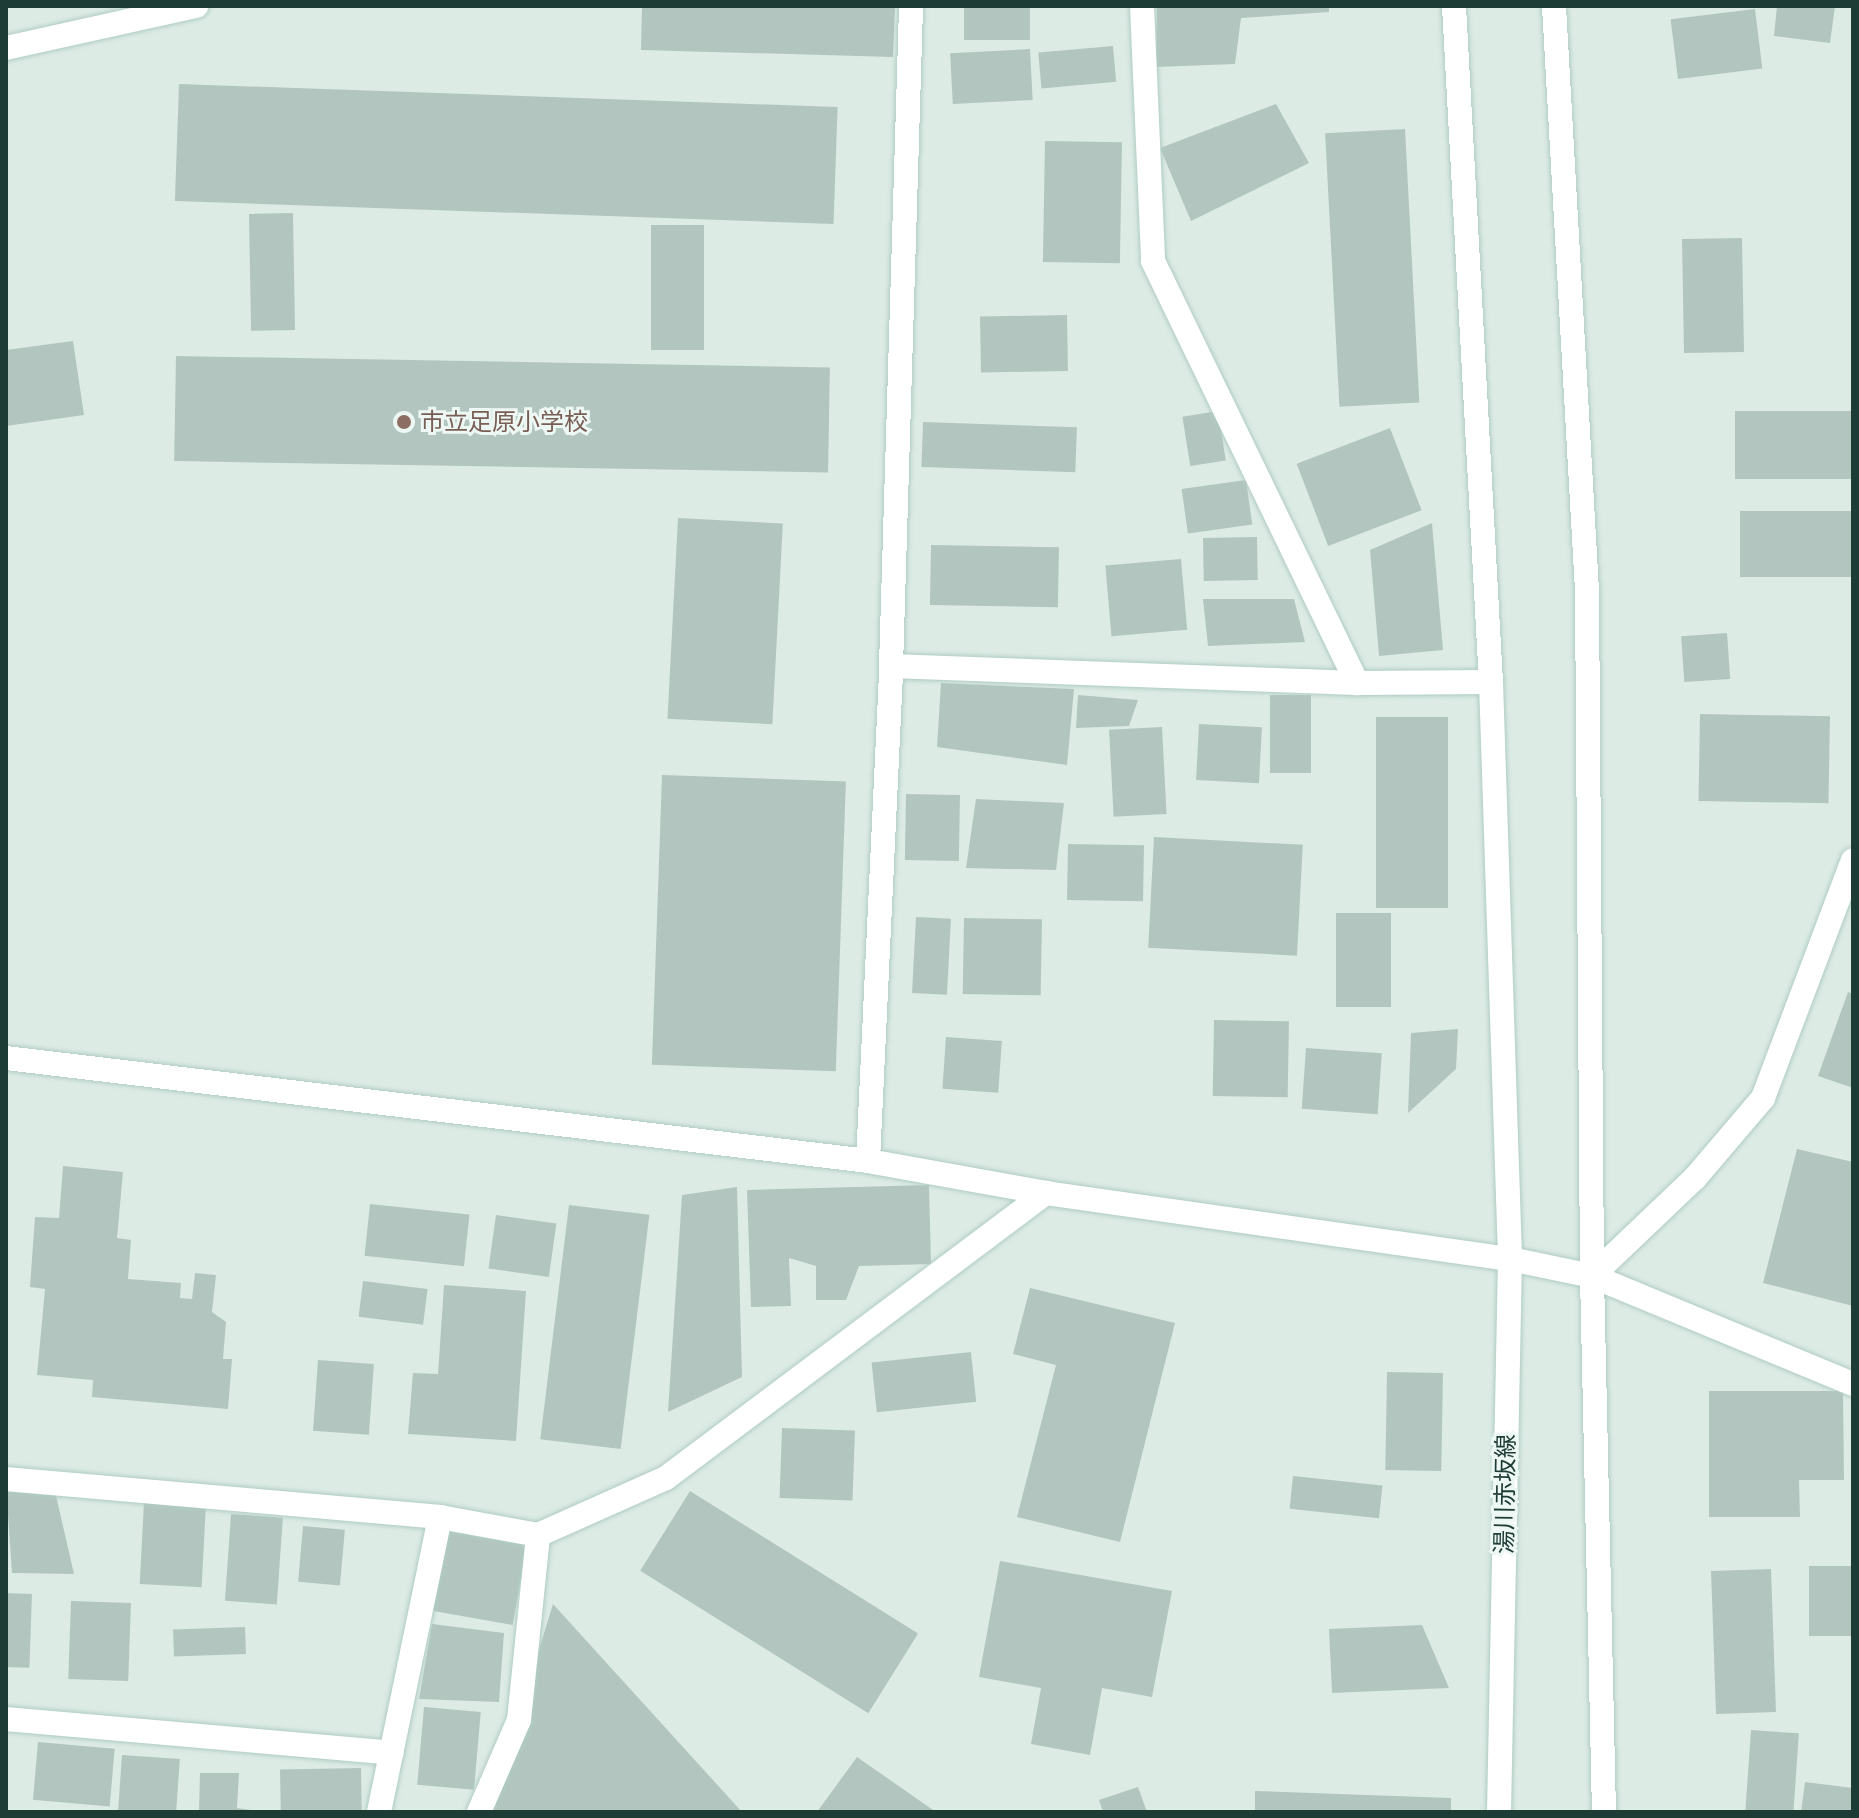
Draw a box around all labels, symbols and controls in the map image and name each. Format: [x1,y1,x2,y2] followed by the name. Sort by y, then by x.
[420,408,588,436] place label: 市立足原小学校
[395,413,413,431] marker: 市立足原小学校
[1490,1434,1520,1554] street label: 湯川赤坂線

